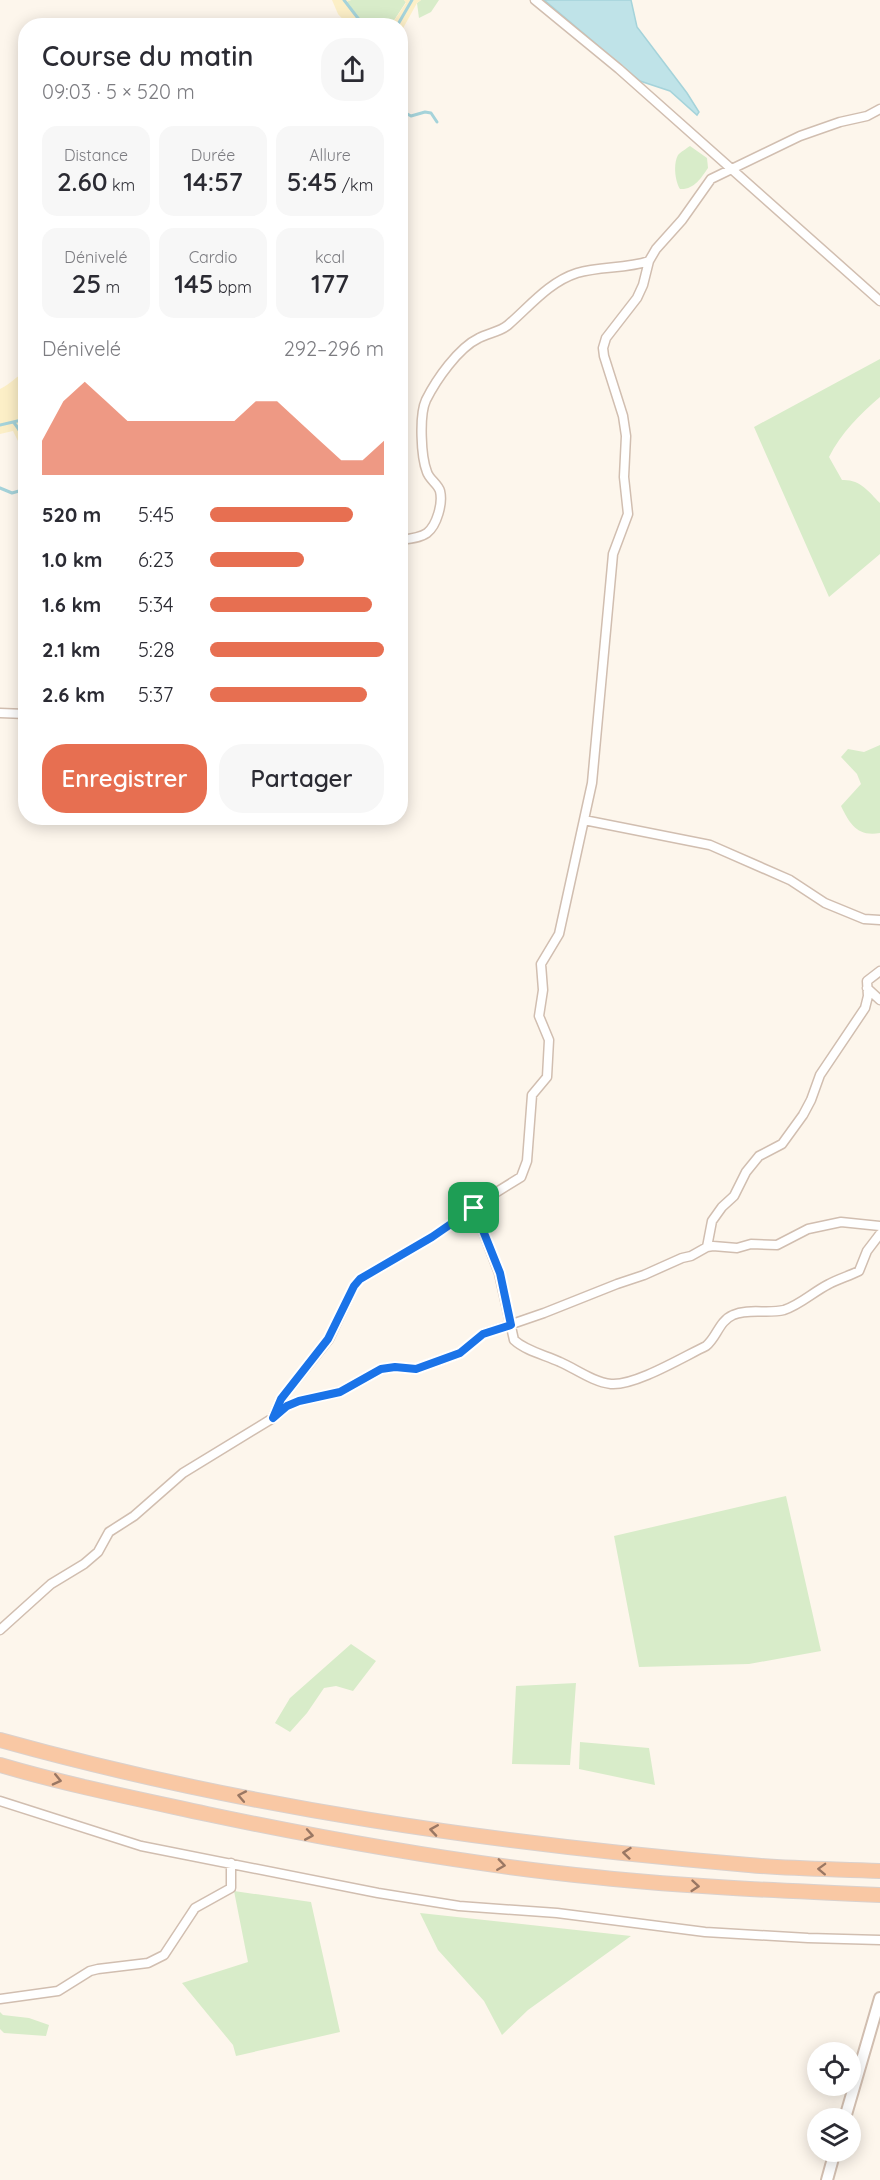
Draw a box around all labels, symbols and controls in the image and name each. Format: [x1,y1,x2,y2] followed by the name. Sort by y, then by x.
[321,38,384,101] button: share
[42,39,253,73] text: Course du matin
[42,79,195,104] text: 09:03 · 5 × 520 m
[64,145,128,165] text: Distance
[191,145,235,165] text: Durée
[309,145,351,165] text: Allure
[57,165,108,198] text: 2.60
[183,165,243,198] text: 14:57
[287,165,337,198] text: 5:45
[108,175,135,195] text: km
[337,175,373,195] text: /km
[64,247,128,267] text: Dénivelé
[189,247,237,267] text: Cardio
[315,247,345,267] text: kcal
[72,267,101,300] text: 25
[174,267,214,300] text: 145
[311,267,349,300] text: 177
[101,277,120,297] text: m
[214,277,252,297] text: bpm
[42,336,121,361] text: Dénivelé
[284,336,384,361] text: 292–296 m
[42,502,101,527] text: 520 m
[138,502,174,527] text: 5:45
[42,547,102,572] text: 1.0 km
[138,547,174,572] text: 6:23
[42,592,101,617] text: 1.6 km
[138,592,174,617] text: 5:34
[42,637,101,662] text: 2.1 km
[138,637,175,662] text: 5:28
[42,682,105,707] text: 2.6 km
[138,682,173,707] text: 5:37
[42,744,207,813] button: Enregistrer
[219,744,384,813] button: Partager
[448,1182,499,1233] pin
[457,1191,490,1224] icon: arrive
[51,1772,61,1785] one-way arrow
[237,1790,247,1803] one-way arrow
[429,1824,439,1837] one-way arrow
[303,1828,313,1841] one-way arrow
[623,1847,632,1860] one-way arrow
[497,1858,506,1870] one-way arrow
[817,1862,826,1875] one-way arrow
[691,1879,700,1892] one-way arrow
[807,2042,861,2162] map controls
[807,2042,861,2096] button: locate
[807,2108,861,2162] button: layers

